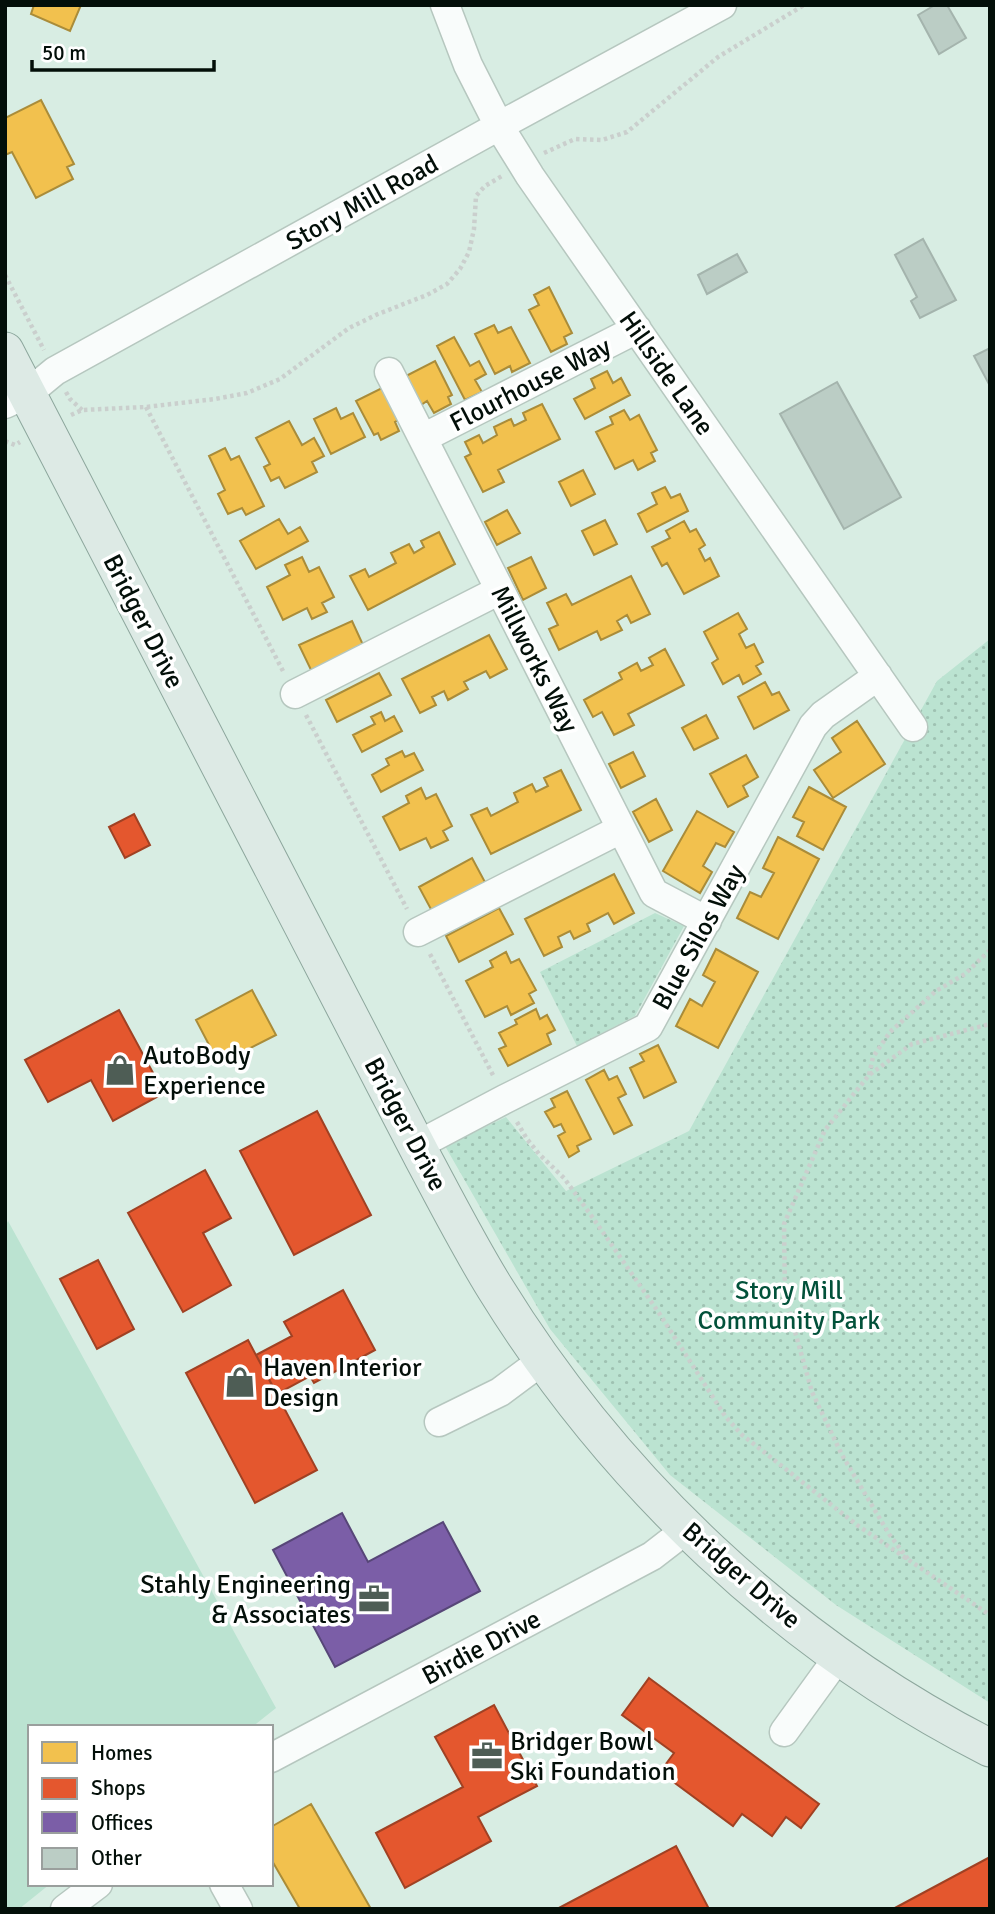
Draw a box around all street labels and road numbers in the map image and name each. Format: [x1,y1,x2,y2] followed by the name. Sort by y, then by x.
[281,148,444,258] street label: Story Mill Road
[612,305,721,442] street label: Hillside Lane
[445,331,616,439] street label: Flourhouse Way
[96,549,191,694] street label: Bridger Drive
[483,581,585,738] street label: Millworks Way
[646,859,752,1016] street label: Blue Silos Way
[357,1052,454,1197] street label: Bridger Drive
[676,1516,807,1636] street label: Bridger Drive
[417,1603,546,1692] street label: Birdie Drive

